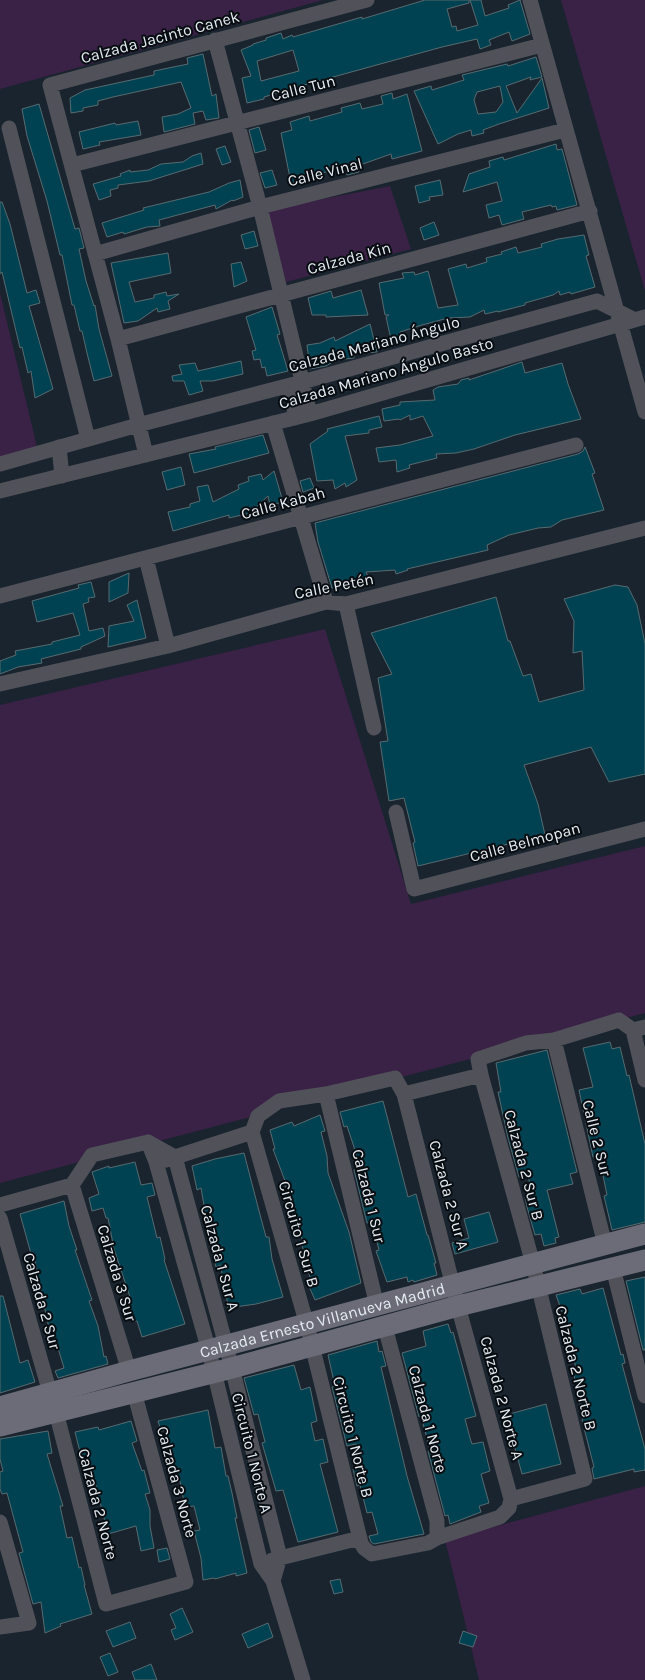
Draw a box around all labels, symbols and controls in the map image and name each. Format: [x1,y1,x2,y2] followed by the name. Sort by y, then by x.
[79,7,241,67] street label: Calzada Jacinto Canek
[269,71,337,105] street label: Calle Tun
[286,154,364,190] street label: Calle Vinal
[305,238,393,278] street label: Calzada Kin
[286,312,462,376] street label: Calzada Mariano Ángulo
[277,333,495,413] street label: Calzada Mariano Ángulo Basto
[239,483,327,523] street label: Calle Kabah
[293,569,375,603] street label: Calle Petén
[468,818,582,866] street label: Calle Belmopan
[578,1098,616,1178] street label: Calle 2 Sur
[500,1108,548,1222] street label: Calzada 2 Sur B
[425,1138,473,1252] street label: Calzada 2 Sur A
[348,1147,390,1245] street label: Calzada 1 Sur
[275,1179,323,1289] street label: Circuito 1 Sur B
[197,1203,243,1313] street label: Calzada 1 Sur A
[93,1222,141,1324] street label: Calzada 3 Sur
[19,1250,65,1352] street label: Calzada 2 Sur
[198,1278,447,1361] street label: Calzada Ernesto Villanueva Madrid
[551,1304,601,1432] street label: Calzada 2 Norte B
[476,1334,528,1462] street label: Calzada 2 Norte A
[405,1363,451,1475] street label: Calzada 1 Norte
[329,1374,377,1500] street label: Circuito 1 Norte B
[228,1391,276,1515] street label: Circuito 1 Norte A
[153,1424,201,1540] street label: Calzada 3 Norte
[74,1446,122,1562] street label: Calzada 2 Norte

